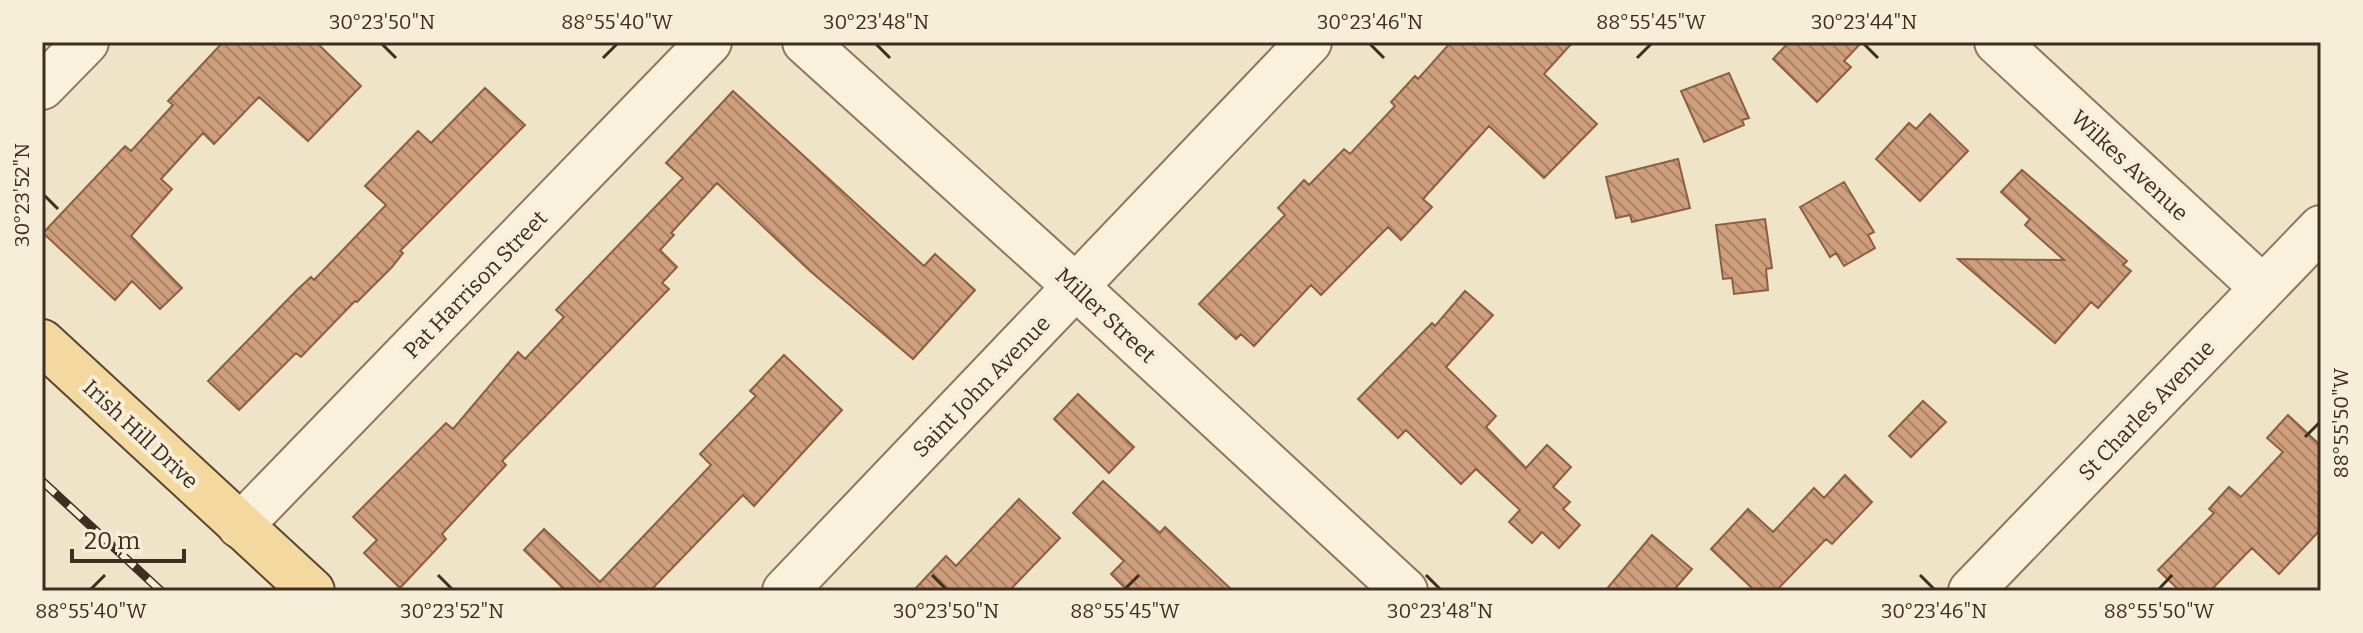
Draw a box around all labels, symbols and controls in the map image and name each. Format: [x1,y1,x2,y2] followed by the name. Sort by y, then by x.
[329,10,435,34] text: 30°23'50"N
[561,10,673,34] text: 88°55'40"W
[823,10,929,34] text: 30°23'48"N
[1317,10,1423,34] text: 30°23'46"N
[1596,10,1706,34] text: 88°55'45"W
[1811,10,1917,34] text: 30°23'44"N
[2065,104,2194,227] street label: Wilkes Avenue
[10,143,34,247] text: 30°23'52"N
[398,205,553,364] street label: Pat Harrison Street
[1050,262,1161,369] street label: Miller Street
[907,310,1056,463] street label: Saint John Avenue
[2073,335,2220,486] street label: St Charles Avenue
[2329,367,2353,478] text: 88°55'50"W
[77,374,204,495] street label: Irish Hill Drive
[72,513,184,563] scale bar
[84,527,140,555] text: 20 m
[35,599,147,623] text: 88°55'40"W
[400,599,504,623] text: 30°23'52"N
[893,599,999,623] text: 30°23'50"N
[1070,599,1180,623] text: 88°55'45"W
[1387,599,1493,623] text: 30°23'48"N
[1881,599,1987,623] text: 30°23'46"N
[2104,599,2215,623] text: 88°55'50"W

